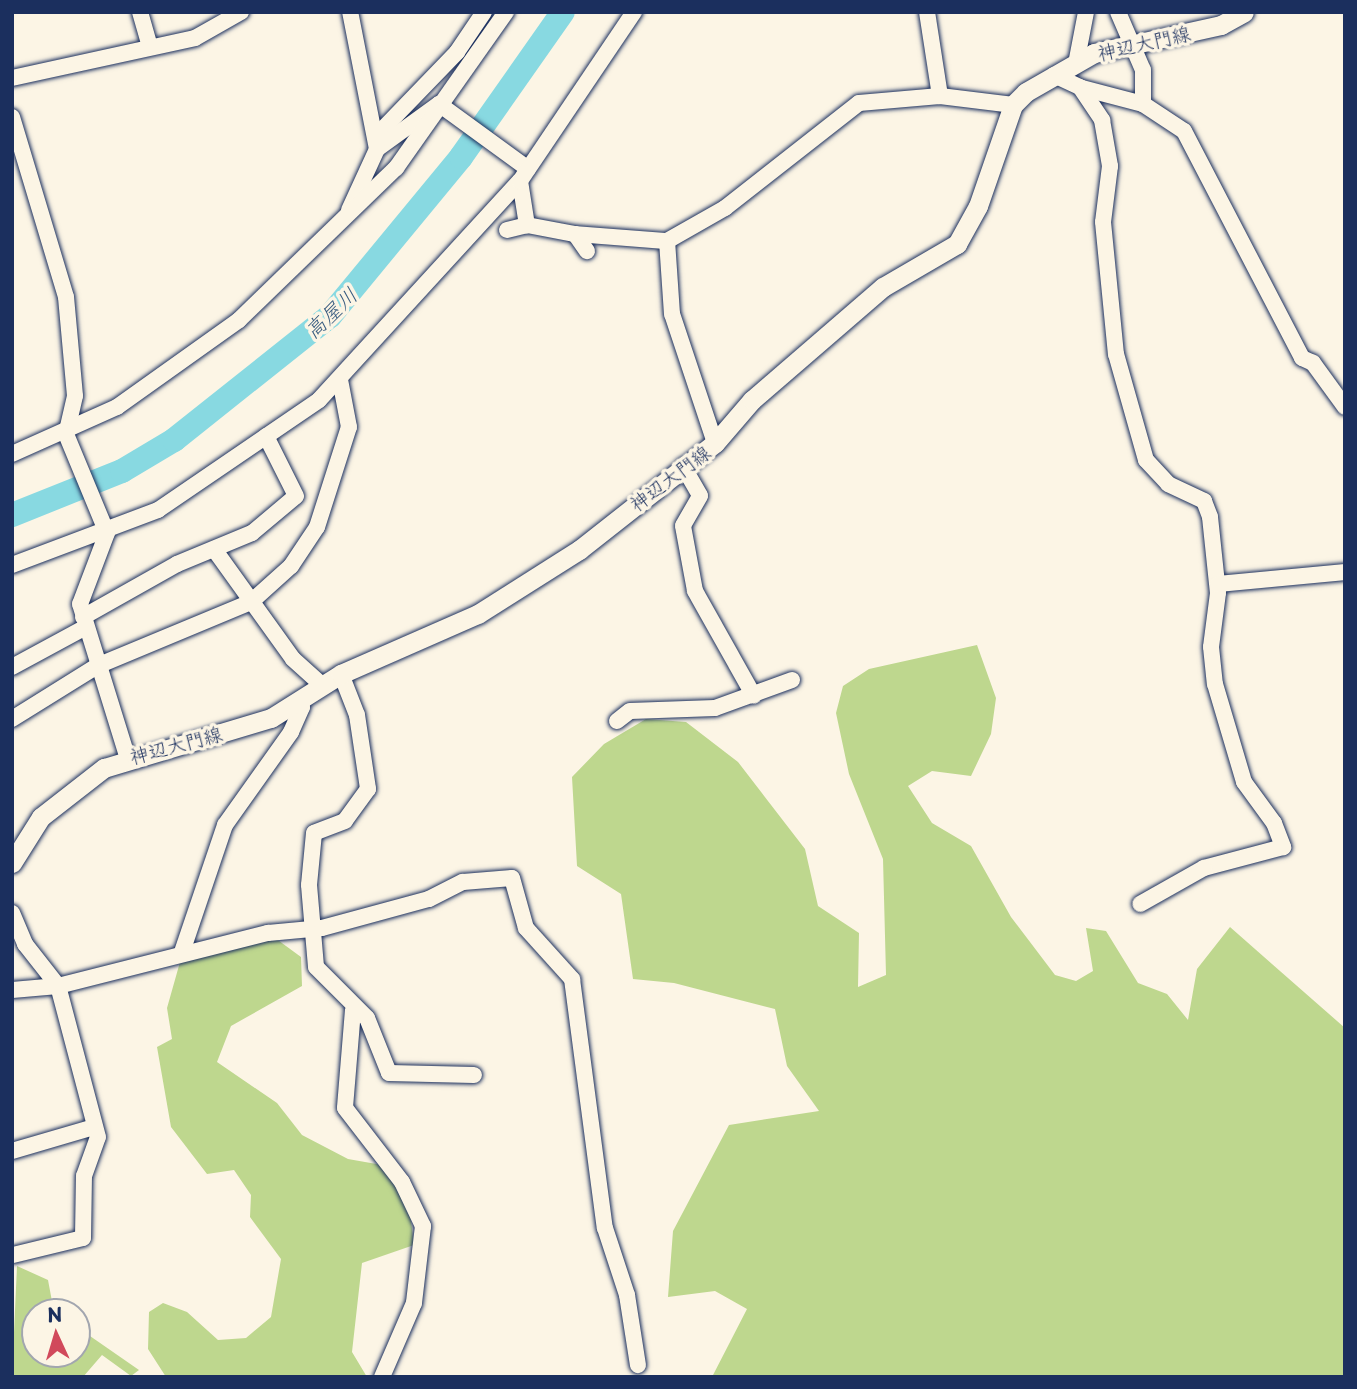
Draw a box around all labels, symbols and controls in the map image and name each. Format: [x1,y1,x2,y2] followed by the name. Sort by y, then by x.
[1095,21,1193,65] street label: 神辺大門線
[298,281,362,343] water label: 高屋川
[625,440,715,516] street label: 神辺大門線
[127,722,225,768] street label: 神辺大門線
[21,1298,91,1368] north arrow
[46,1300,63,1329] text: N

